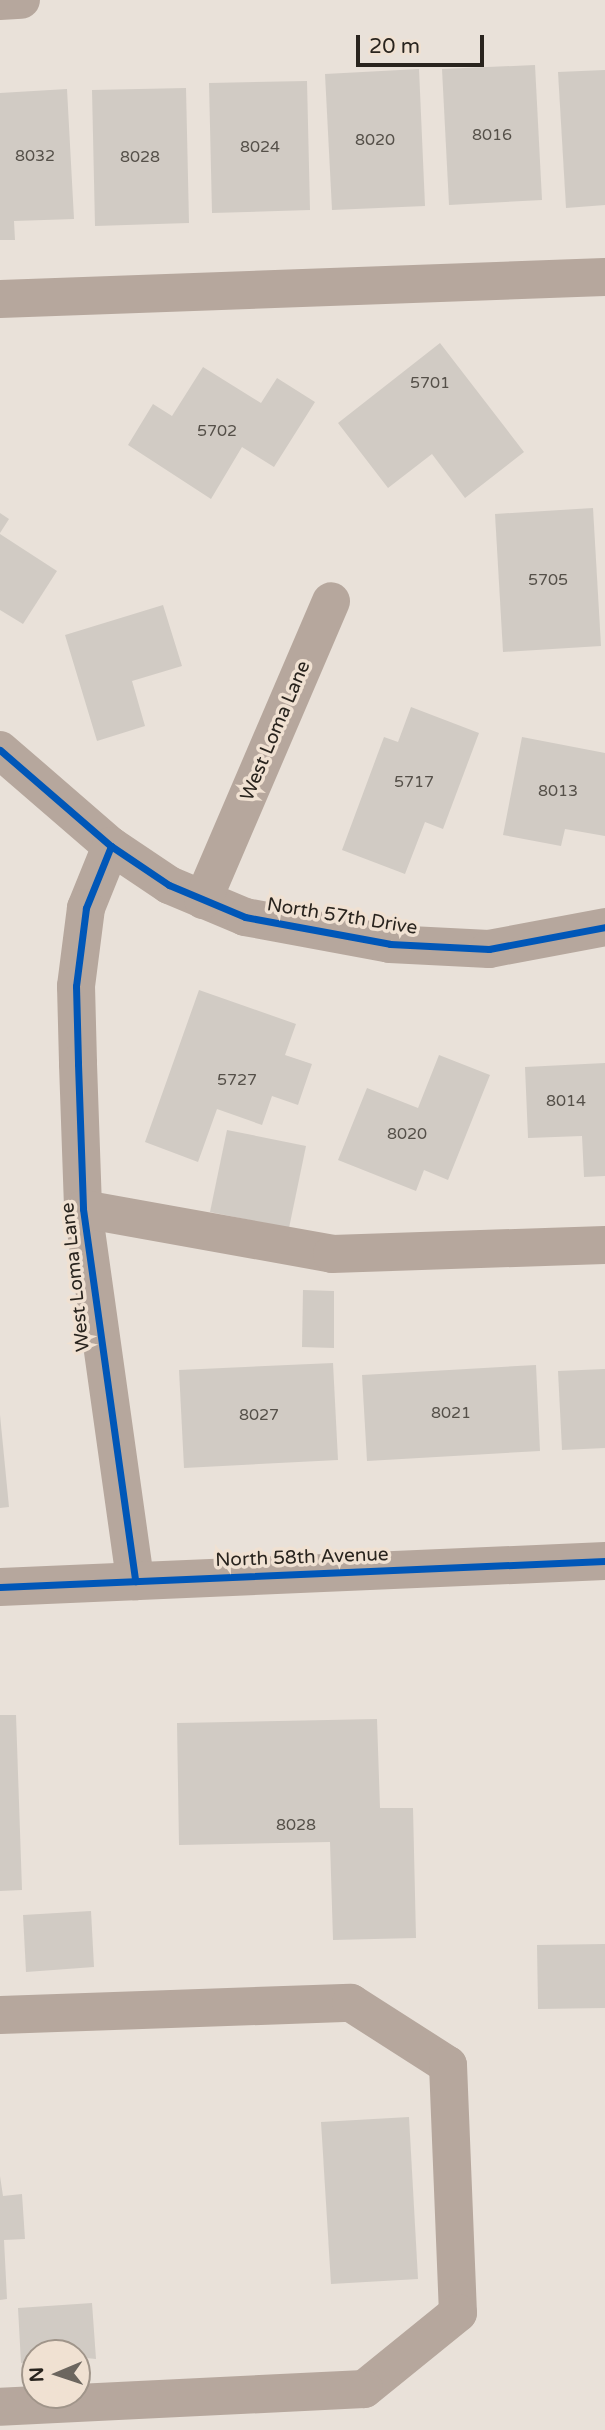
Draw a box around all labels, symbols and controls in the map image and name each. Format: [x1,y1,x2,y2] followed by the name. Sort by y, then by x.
[360,21,488,65] scale bar
[369,34,420,59] text: 20 m
[472,125,512,145] house number: 8016
[355,130,395,150] house number: 8020
[240,137,280,157] house number: 8024
[15,146,55,166] house number: 8032
[120,147,160,167] house number: 8028
[410,373,450,393] house number: 5701
[197,421,237,441] house number: 5702
[528,570,568,590] house number: 5705
[236,658,316,804] street label: West Loma Lane
[394,772,434,792] house number: 5717
[538,781,578,801] house number: 8013
[265,894,419,940] street label: North 57th Drive
[217,1070,257,1090] house number: 5727
[546,1091,586,1111] house number: 8014
[387,1124,427,1144] house number: 8020
[57,1201,95,1353] street label: West Loma Lane
[431,1403,471,1423] house number: 8021
[239,1405,279,1425] house number: 8027
[215,1544,389,1572] street label: North 58th Avenue
[276,1815,316,1835] house number: 8028
[21,2339,91,2409] north arrow
[26,2367,48,2383] text: N

